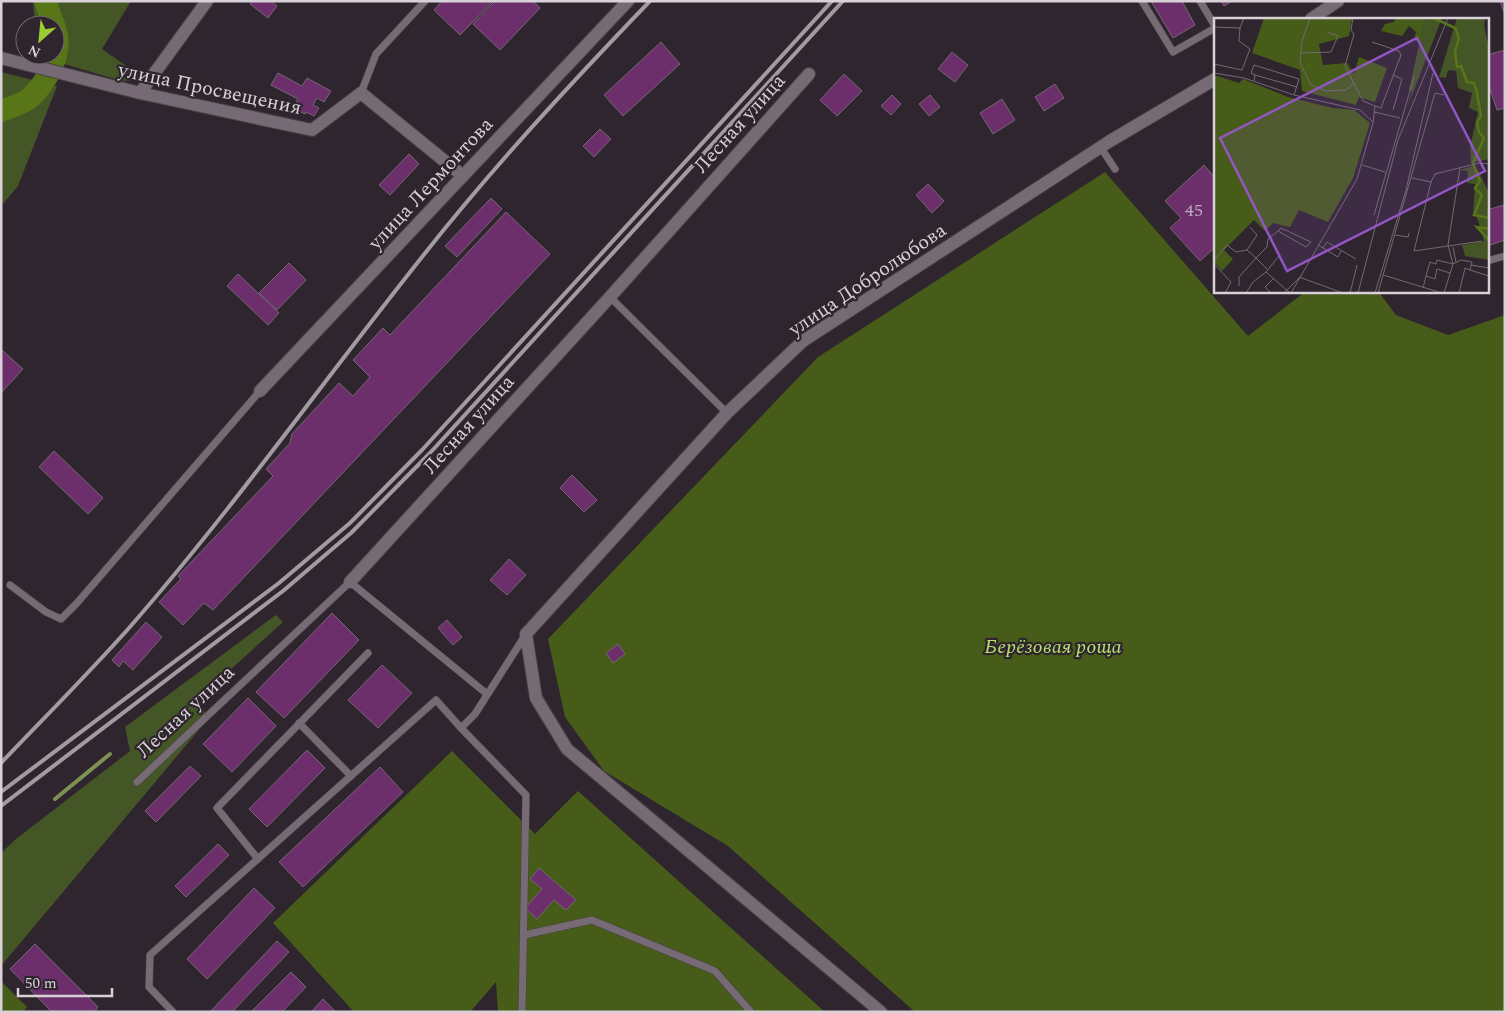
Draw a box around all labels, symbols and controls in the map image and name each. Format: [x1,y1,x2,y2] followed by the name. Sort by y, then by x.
[15,15,65,65] north arrow
[1214,18,1488,292] inset map
[24,39,44,63] text: N
[114,55,304,123] street label: улица Просвещения
[687,67,793,180] street label: Лесная улица
[360,110,501,258] street label: улица Лермонтова
[1185,197,1203,224] house number: 45
[782,216,953,345] street label: улица Добролюбова
[416,368,522,481] street label: Лесная улица
[984,632,1122,662] park label: Берёзовая роща
[130,658,242,765] street label: Лесная улица
[18,966,111,998] scale bar
[25,972,57,995] text: 50 m

